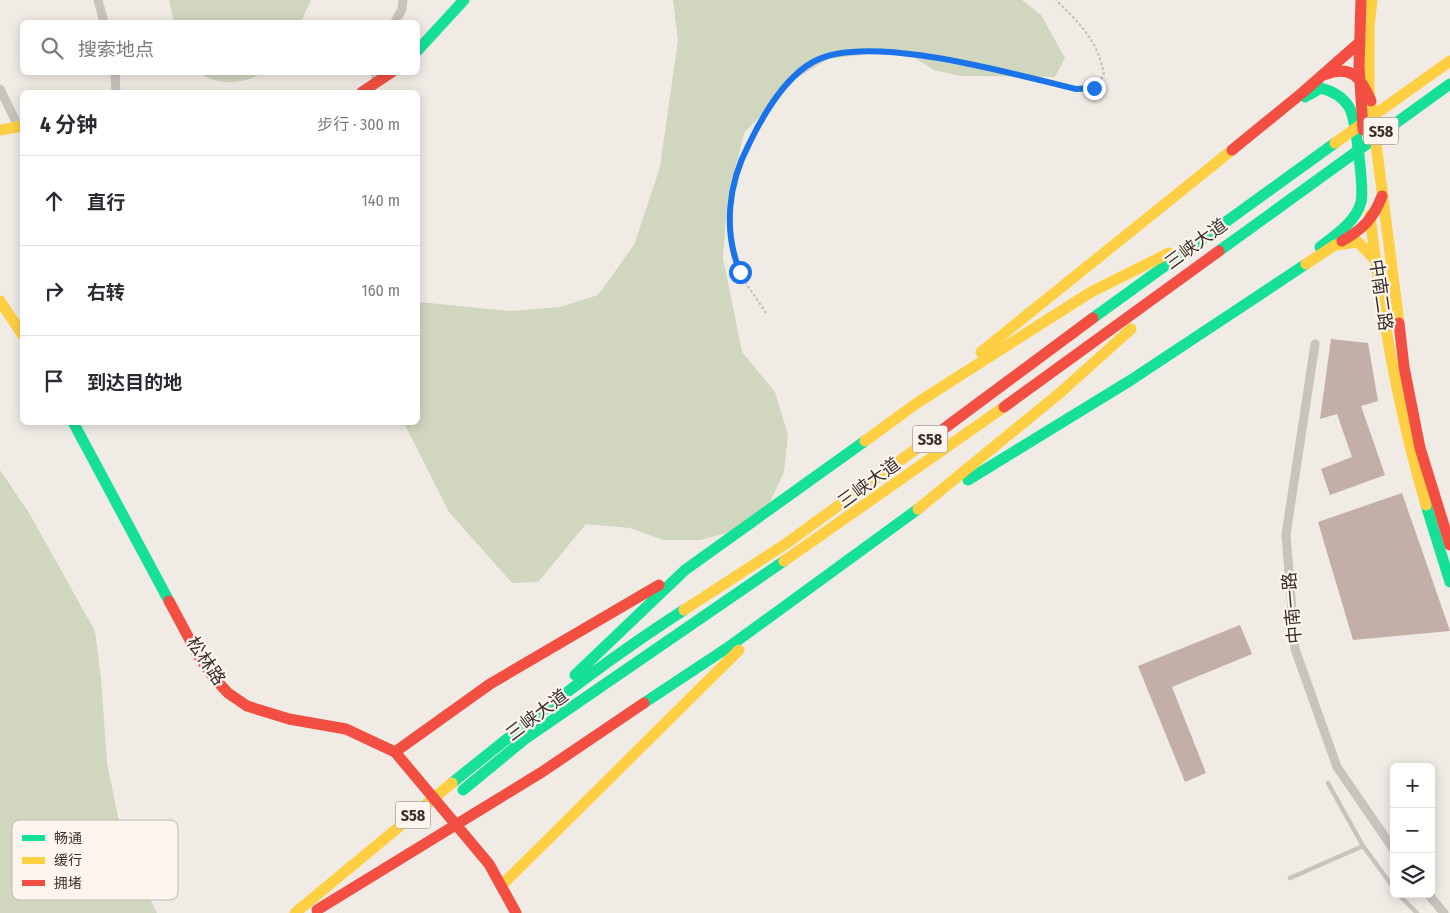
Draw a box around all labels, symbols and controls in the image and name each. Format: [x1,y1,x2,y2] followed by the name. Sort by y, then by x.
[20,20,420,75] search box
[38,34,66,62] icon: search
[78,38,154,61] text: 搜索地点
[1083,77,1106,100] route end
[40,112,97,138] text: 4 分钟
[317,115,400,134] text: 步行 · 300 m
[1364,118,1398,144] road number: S58
[40,187,68,215] icon: ahead
[87,191,125,214] text: 直行
[362,191,400,210] text: 140 m
[1160,214,1232,274] street label: 三峡大道
[1365,258,1397,332] street label: 中南二路
[729,261,752,284] route start
[40,277,68,305] icon: right
[87,281,125,304] text: 右转
[361,281,400,300] text: 160 m
[40,367,68,395] icon: arrive
[87,371,182,394] text: 到达目的地
[912,426,948,452] road number: S58
[833,453,905,513] street label: 三峡大道
[1278,571,1306,645] street label: 中南一路
[182,632,230,690] street label: 松林路
[502,685,572,745] street label: 三峡大道
[1390,763,1435,898] map controls
[1390,763,1435,808] button: +
[396,802,430,828] road number: S58
[1390,808,1435,853] button: −
[12,820,178,900] legend
[54,830,82,847] text: 畅通
[54,852,82,869] text: 缓行
[1390,853,1435,898] button: layers
[54,875,82,892] text: 拥堵

